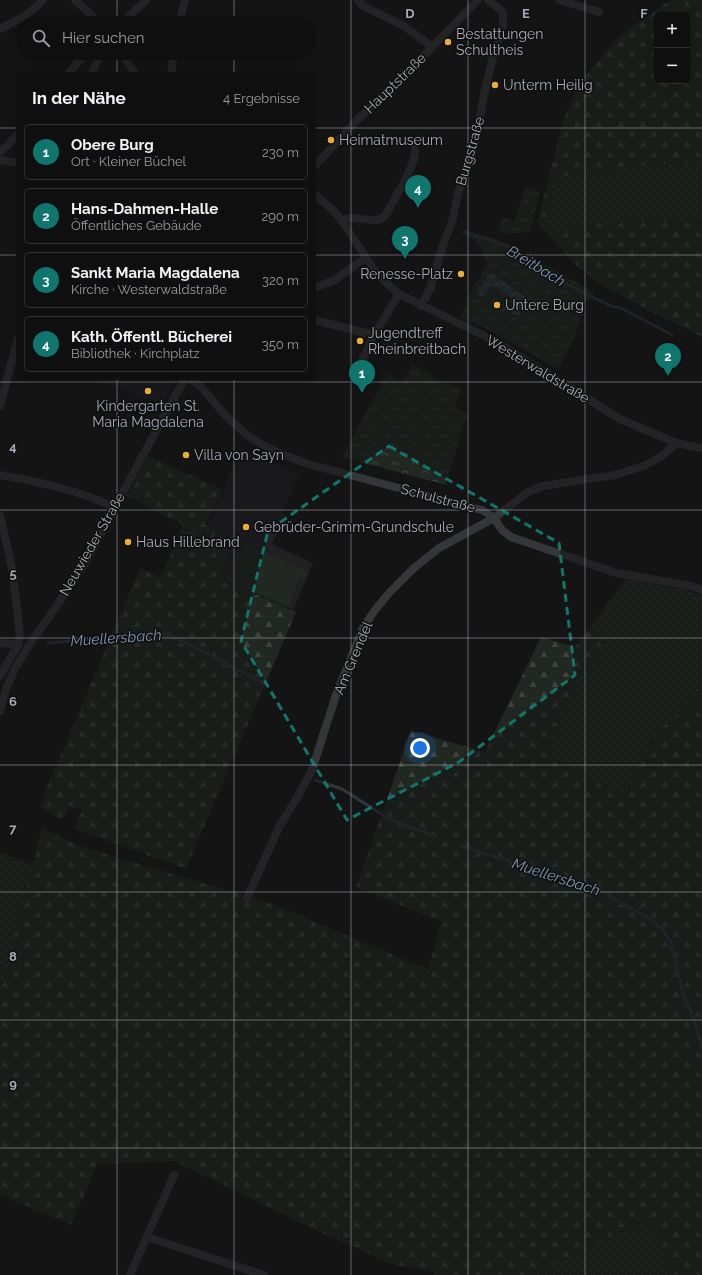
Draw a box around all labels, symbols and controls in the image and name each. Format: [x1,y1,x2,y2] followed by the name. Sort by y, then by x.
[405,6,415,21] text: D
[522,6,530,21] text: E
[640,6,648,21] text: F
[654,12,690,84] map controls
[654,12,690,48] button: +
[16,16,316,60] search box
[456,26,543,58] place label: Bestattungen Schultheis
[30,27,52,49] icon: search
[62,29,145,47] text: Hier suchen
[443,37,453,47] marker: Bestattungen Schultheis
[654,48,690,84] button: −
[361,50,429,116] street label: Hauptstraße
[503,77,593,93] place label: Unterm Heilig
[490,80,500,90] marker: Unterm Heilig
[32,88,126,108] text: In der Nähe
[223,91,300,106] text: 4 Ergebnisse
[453,115,487,187] street label: Burgstraße
[339,132,443,148] place label: Heimatmuseum
[326,135,336,145] marker: Heimatmuseum
[71,136,154,154] text: Obere Burg
[43,145,49,160] text: 1
[262,145,299,160] text: 230 m
[71,154,186,169] text: Ort · Kleiner Büchel
[405,175,431,208] pin: 4
[71,200,218,218] text: Hans-Dahmen-Halle
[42,209,50,224] text: 2
[261,209,299,224] text: 290 m
[71,218,201,233] text: Öffentliches Gebäude
[392,226,418,259] pin: 3
[504,242,568,290] water label: Breitbach
[71,264,240,282] text: Sankt Maria Magdalena
[360,266,453,282] place label: Renesse-Platz
[456,269,466,279] marker: Renesse-Platz
[42,273,50,288] text: 3
[262,273,299,288] text: 320 m
[71,282,227,297] text: Kirche · Westerwaldstraße
[505,297,584,313] place label: Untere Burg
[492,300,502,310] marker: Untere Burg
[368,325,466,357] place label: Jugendtreff Rheinbreitbach
[71,328,232,346] text: Kath. Öffentl. Bücherei
[483,332,593,406] street label: Westerwaldstraße
[355,336,365,346] marker: Jugendtreff Rheinbreitbach
[42,337,50,352] text: 4
[262,337,299,352] text: 350 m
[655,343,681,376] pin: 2
[71,346,200,361] text: Bibliothek · Kirchplatz
[349,360,375,393] pin: 1
[143,386,153,396] marker: Kindergarten St. Maria Magdalena
[92,398,204,430] place label: Kindergarten St. Maria Magdalena
[9,439,17,454] text: 4
[194,447,284,463] place label: Villa von Sayn
[181,450,191,460] marker: Villa von Sayn
[399,480,477,516] street label: Schulstraße
[56,490,128,598] street label: Neuwieder Straße
[254,519,454,535] place label: Gebrüder-Grimm-Grundschule
[241,522,251,532] marker: Gebrüder-Grimm-Grundschule
[136,534,240,550] place label: Haus Hillebrand
[123,537,133,547] marker: Haus Hillebrand
[9,566,17,581] text: 5
[330,619,376,697] street label: Am Grendel
[70,626,162,650] water label: Muellersbach
[9,694,17,709] text: 6
[410,738,430,758] your location
[9,821,17,836] text: 7
[510,854,602,900] water label: Muellersbach
[9,949,17,964] text: 8
[9,1076,17,1091] text: 9

